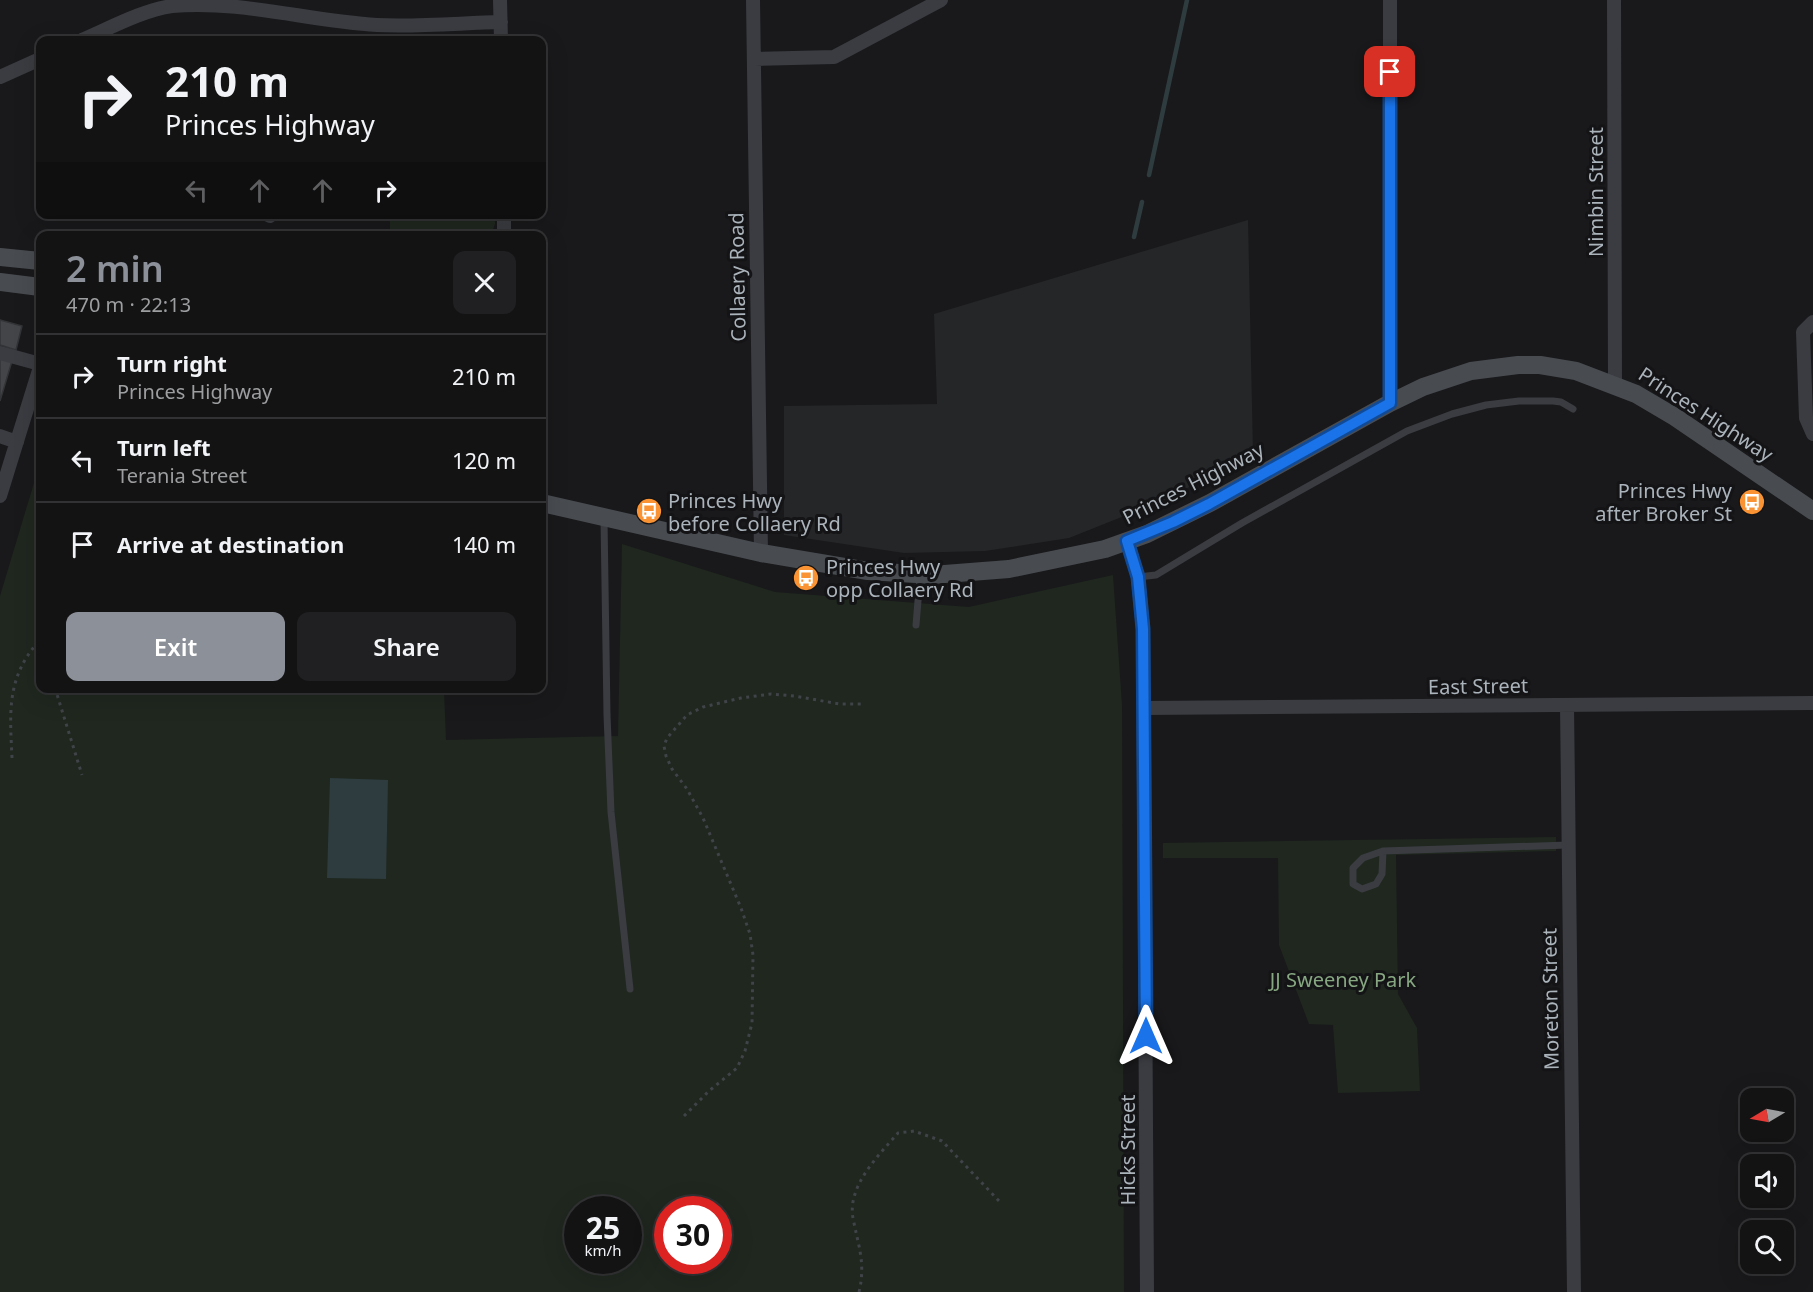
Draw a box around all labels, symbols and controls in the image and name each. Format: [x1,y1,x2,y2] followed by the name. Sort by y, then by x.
[1364,46,1415,97] pin
[165,52,289,109] text: 210 m
[1373,55,1406,88] icon: arrive
[66,60,144,138] icon: right
[165,106,375,143] text: Princes Highway
[1582,127,1609,257] street label: Nimbin Street
[180,174,213,207] icon: left
[243,174,276,207] icon: ahead
[306,174,339,207] icon: ahead
[369,174,402,207] icon: right
[722,212,752,342] street label: Collaery Road
[66,244,164,293] text: 2 min
[453,251,516,314] button: close
[66,291,191,318] text: 470 m · 22:13
[117,348,227,378] text: Turn right
[66,360,99,393] icon: right
[1634,360,1779,468] street label: Princes Highway
[452,361,516,391] text: 210 m
[117,378,272,405] text: Princes Highway
[117,432,211,462] text: Turn left
[1118,435,1269,530] street label: Princes Highway
[66,444,99,477] icon: left
[452,445,516,475] text: 120 m
[117,462,247,489] text: Terania Street
[1595,477,1733,527] place label: Princes Hwy after Broker St
[668,487,841,537] place label: Princes Hwy before Collaery Rd
[1737,487,1767,517] bus stop icon: Princes Hwy after Broker St
[634,496,664,526] bus stop icon: Princes Hwy before Collaery Rd
[66,528,99,561] icon: arrive
[117,529,344,559] text: Arrive at destination
[452,529,516,559] text: 140 m
[826,553,974,603] place label: Princes Hwy opp Collaery Rd
[791,563,821,593] bus stop icon: Princes Hwy opp Collaery Rd
[66,612,285,681] button: Exit
[297,612,516,681] button: Share
[1428,672,1528,700] street label: East Street
[1535,928,1565,1070] street label: Moreton Street
[1268,966,1416,993] park label: JJ Sweeney Park
[1114,1004,1178,1068] position arrow
[1740,1088,1794,1142] north arrow
[1740,1088,1794,1274] map controls
[1114,1095,1141,1205] street label: Hicks Street
[1740,1154,1794,1208] button: sound
[654,1196,732,1274] speed limit sign: 30
[586,1207,620,1248] text: 25
[1740,1220,1794,1274] button: search
[585,1240,621,1260] text: km/h

